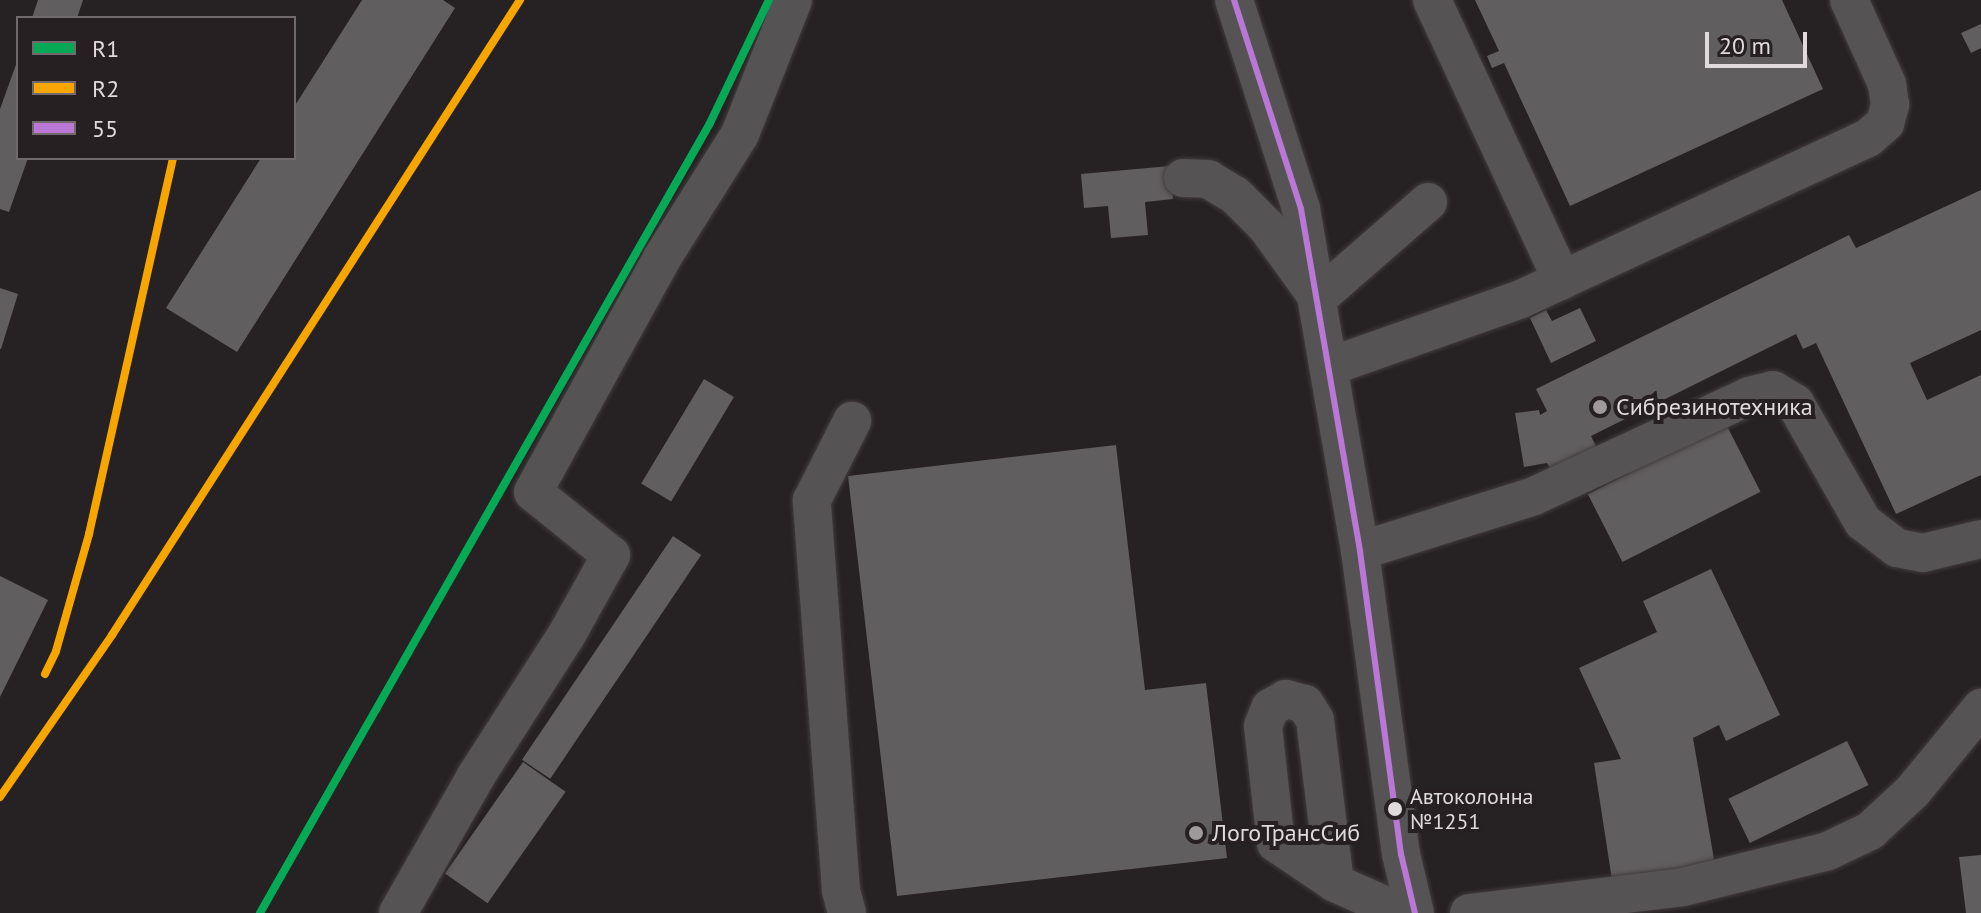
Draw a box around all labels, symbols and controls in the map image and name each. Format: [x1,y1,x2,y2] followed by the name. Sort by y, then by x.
[16,16,296,160] legend
[1709,16,1811,66] scale bar
[1719,30,1771,61] text: 20 m
[92,33,119,64] text: R1
[92,73,119,104] text: R2
[92,113,118,144] text: 55
[1616,393,1813,421] place label: Сибрезинотехника
[1591,398,1609,416] marker: Сибрезинотехника
[1410,783,1534,834] place label: Автоколонна №1251
[1387,801,1403,817] marker: Автоколонна №1251
[1212,819,1360,847] place label: ЛогоТрансСиб
[1187,824,1205,842] marker: ЛогоТрансСиб

